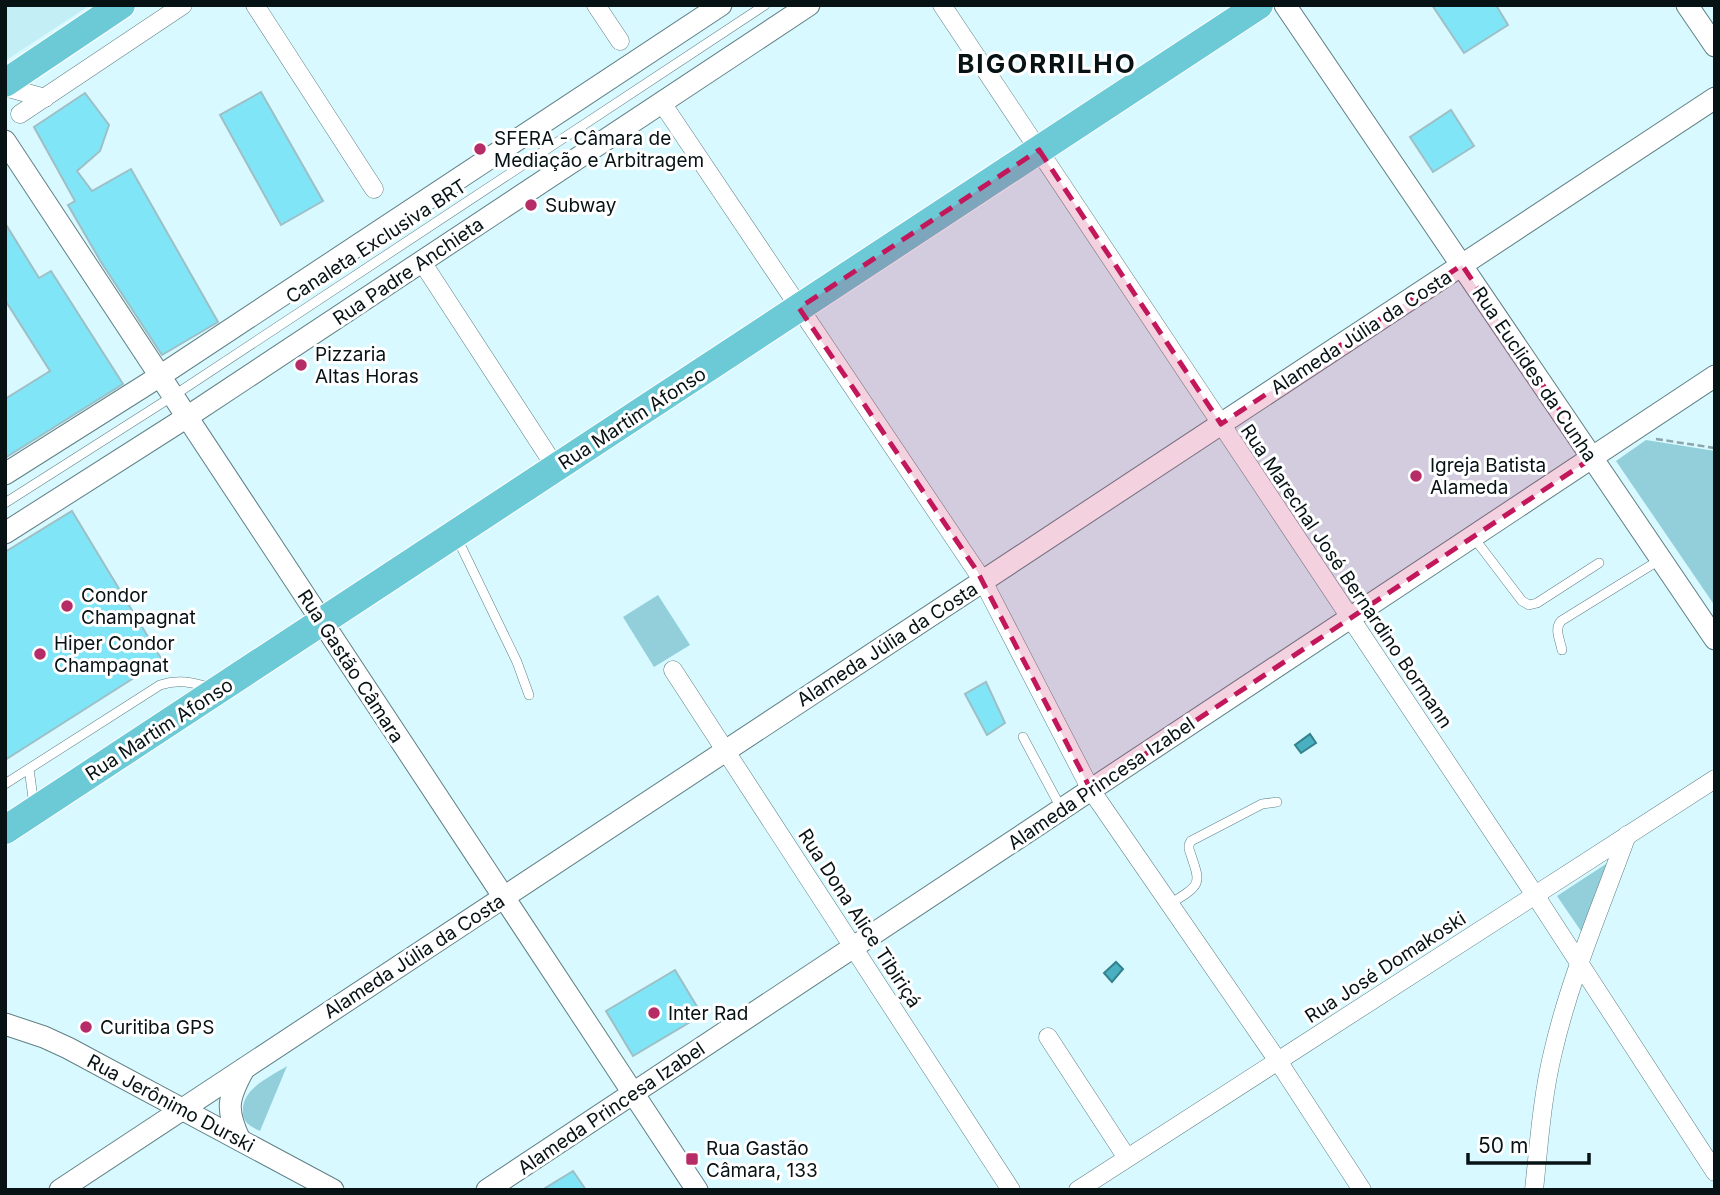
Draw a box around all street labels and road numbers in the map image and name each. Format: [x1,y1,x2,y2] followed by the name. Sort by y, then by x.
[282,174,471,308] street label: Canaleta Exclusiva BRT
[329,213,488,330] street label: Rua Padre Anchieta
[1267,265,1456,400] street label: Alameda Júlia da Costa
[1467,282,1602,466] street label: Rua Euclides da Cunha
[554,362,710,475] street label: Rua Martim Afonso
[1236,420,1457,733] street label: Rua Marechal José Bernardino Bormann
[793,577,982,712] street label: Alameda Júlia da Costa
[293,585,409,747] street label: Rua Gastão Câmara
[81,673,237,786] street label: Rua Martim Afonso
[1003,712,1199,855] street label: Alameda Princesa Izabel
[793,825,926,1012] street label: Rua Dona Alice Tibiriçá
[320,889,509,1024] street label: Alameda Júlia da Costa
[1301,907,1470,1028] street label: Rua José Domakoski
[513,1037,709,1180] street label: Alameda Princesa Izabel
[83,1050,258,1157] street label: Rua Jerônimo Durski

